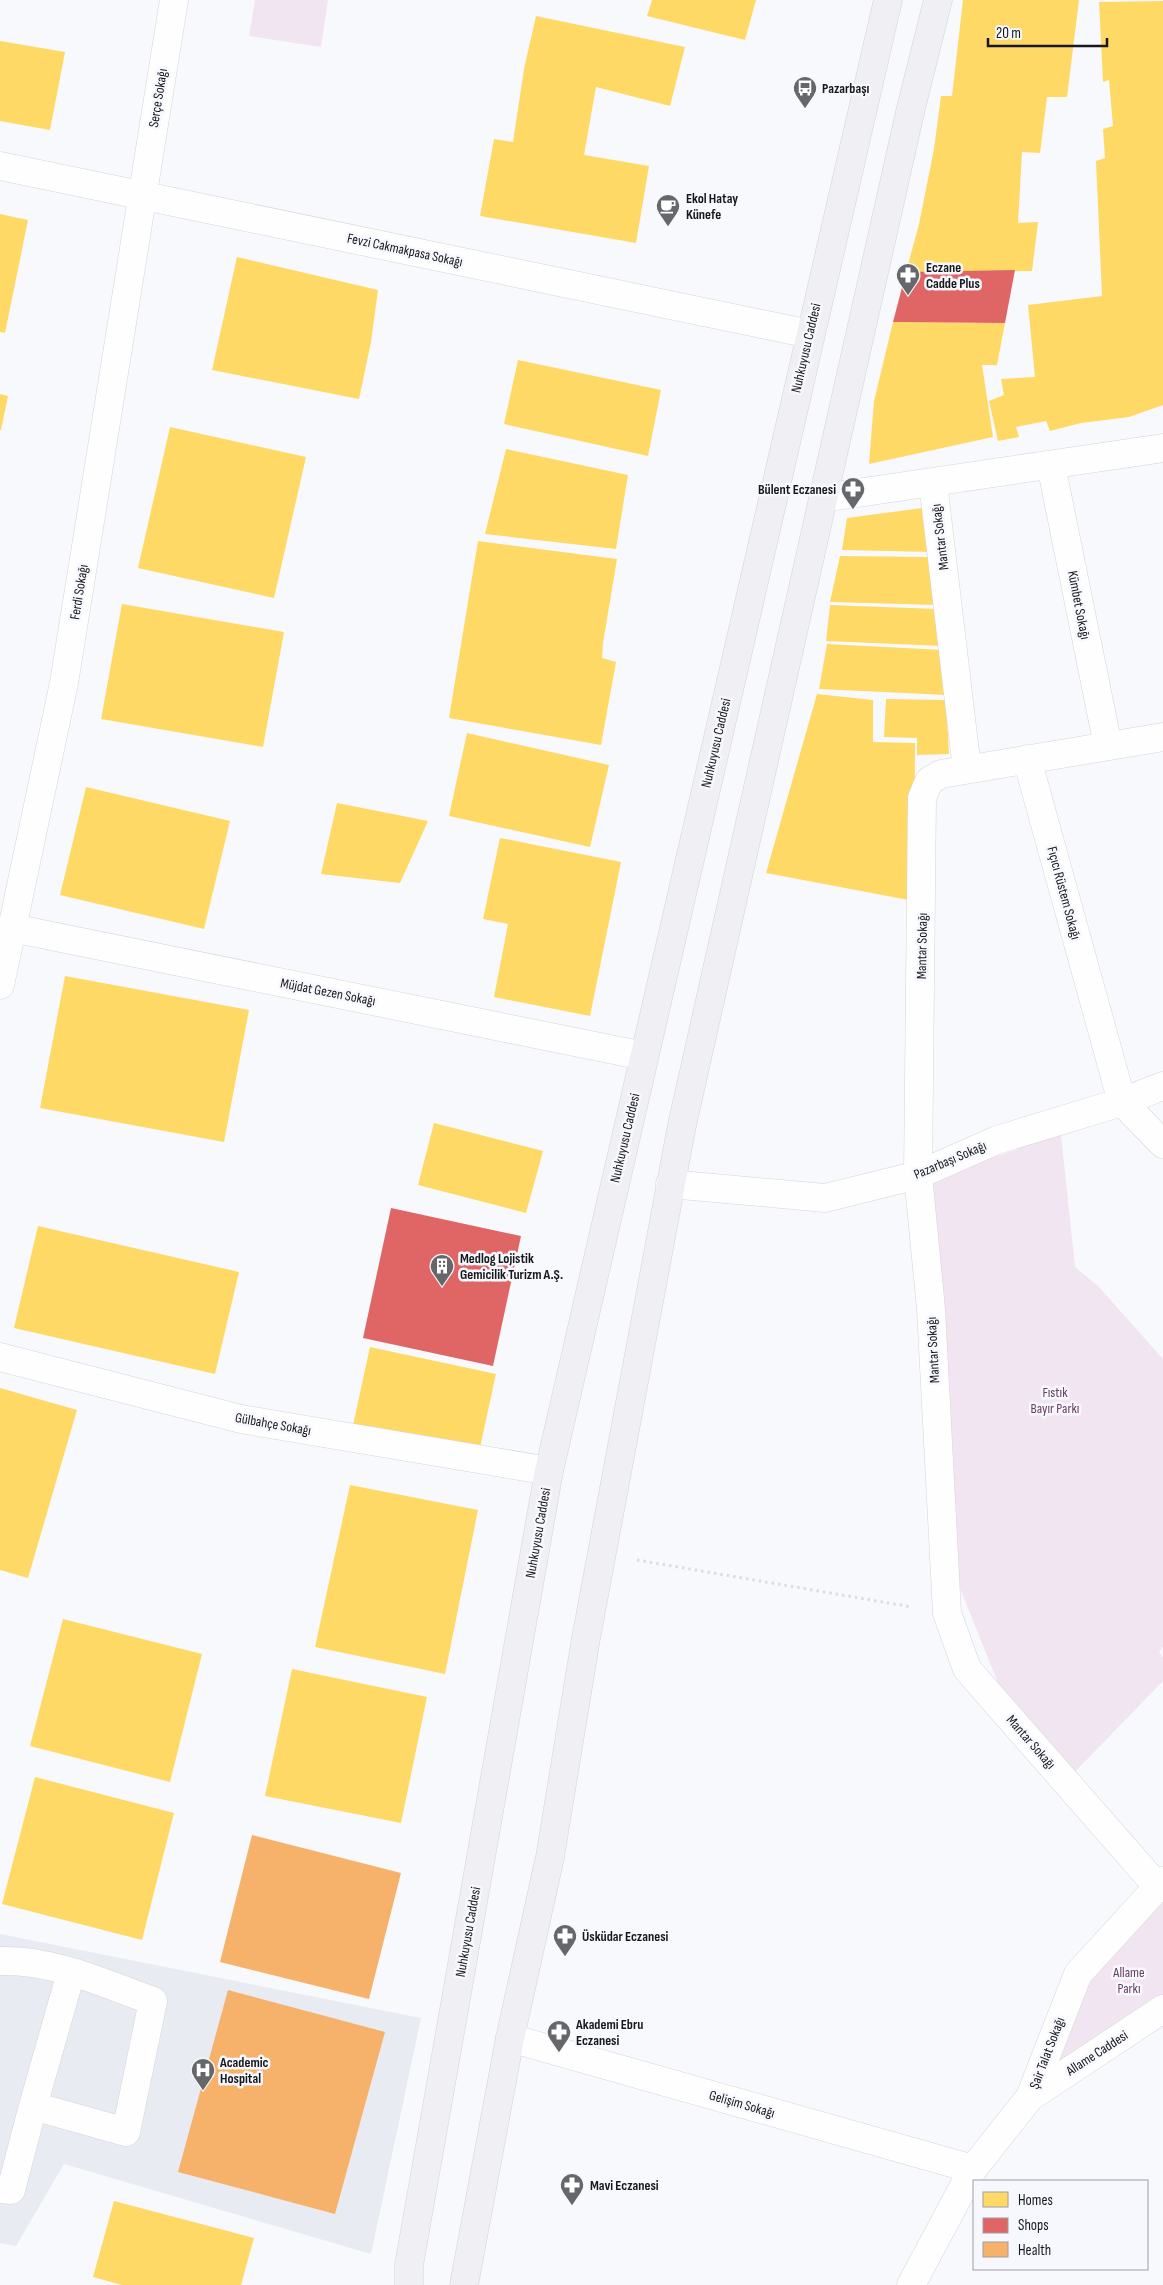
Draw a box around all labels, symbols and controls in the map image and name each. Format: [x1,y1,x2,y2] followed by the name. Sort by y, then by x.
[988,15,1107,47] scale bar
[996,24,1021,43] text: 20 m
[145,67,171,129] street label: Serçe Sokağı
[792,75,818,109] bus stop icon: Pazarbaşı
[822,80,870,97] place label: Pazarbaşı
[686,190,738,223] place label: Ekol Hatay Künefe
[655,193,681,227] cafe icon: Ekol Hatay Künefe
[346,229,464,271] street label: Fevzi Cakmakpasa Sokağı
[926,259,980,292] place label: Eczane Cadde Plus
[895,262,921,296] pharmacy icon: Eczane Cadde Plus
[787,302,825,394] street label: Nuhkuyusu Caddesi
[840,476,866,510] pharmacy icon: Bülent Eczanesi
[758,481,836,498] place label: Bülent Eczanesi
[928,503,952,571] street label: Mantar Sokağı
[66,563,92,621] street label: Ferdi Sokağı
[1064,569,1094,641] street label: Kümbet Sokağı
[697,697,735,789] street label: Nuhkuyusu Caddesi
[1043,845,1085,941] street label: Fıçıcı Rüstem Sokağı
[913,913,931,979] street label: Mantar Sokağı
[279,974,377,1010] street label: Müjdat Gezen Sokağı
[606,1092,644,1184] street label: Nuhkuyusu Caddesi
[911,1137,989,1183] street label: Pazarbaşı Sokağı
[460,1250,563,1283] place label: Medlog Lojistik Gemicilik Turizm A.Ş.
[429,1253,455,1287] building icon: Medlog Lojistik Gemicilik Turizm A.Ş.
[923,1316,943,1384] street label: Mantar Sokağı
[1031,1384,1079,1417] park label: Fıstık Bayır Parkı
[234,1409,312,1439] street label: Gülbahçe Sokağı
[522,1487,554,1579] street label: Nuhkuyusu Caddesi
[1003,1711,1059,1773] street label: Mantar Sokağı
[452,1886,484,1978] street label: Nuhkuyusu Caddesi
[552,1923,578,1957] pharmacy icon: Üsküdar Eczanesi
[582,1928,669,1945] place label: Üsküdar Eczanesi
[1112,1964,1145,1997] park label: Allame Parkı
[1026,2015,1068,2091] street label: Şair Talat Sokağı
[575,2016,643,2049] place label: Akademi Ebru Eczanesi
[546,2019,572,2053] pharmacy icon: Akademi Ebru Eczanesi
[1062,2027,1131,2080] street label: Allame Caddesi
[219,2054,269,2087] place label: Academic Hospital
[190,2057,216,2091] hospital icon: Academic Hospital
[707,2086,777,2122] street label: Gelişim Sokağı
[559,2172,585,2206] pharmacy icon: Mavi Eczanesi
[590,2177,659,2194] place label: Mavi Eczanesi
[973,2180,1148,2270] legend
[1018,2191,1053,2210] text: Homes
[1018,2216,1049,2235] text: Shops
[1018,2241,1051,2260] text: Health

